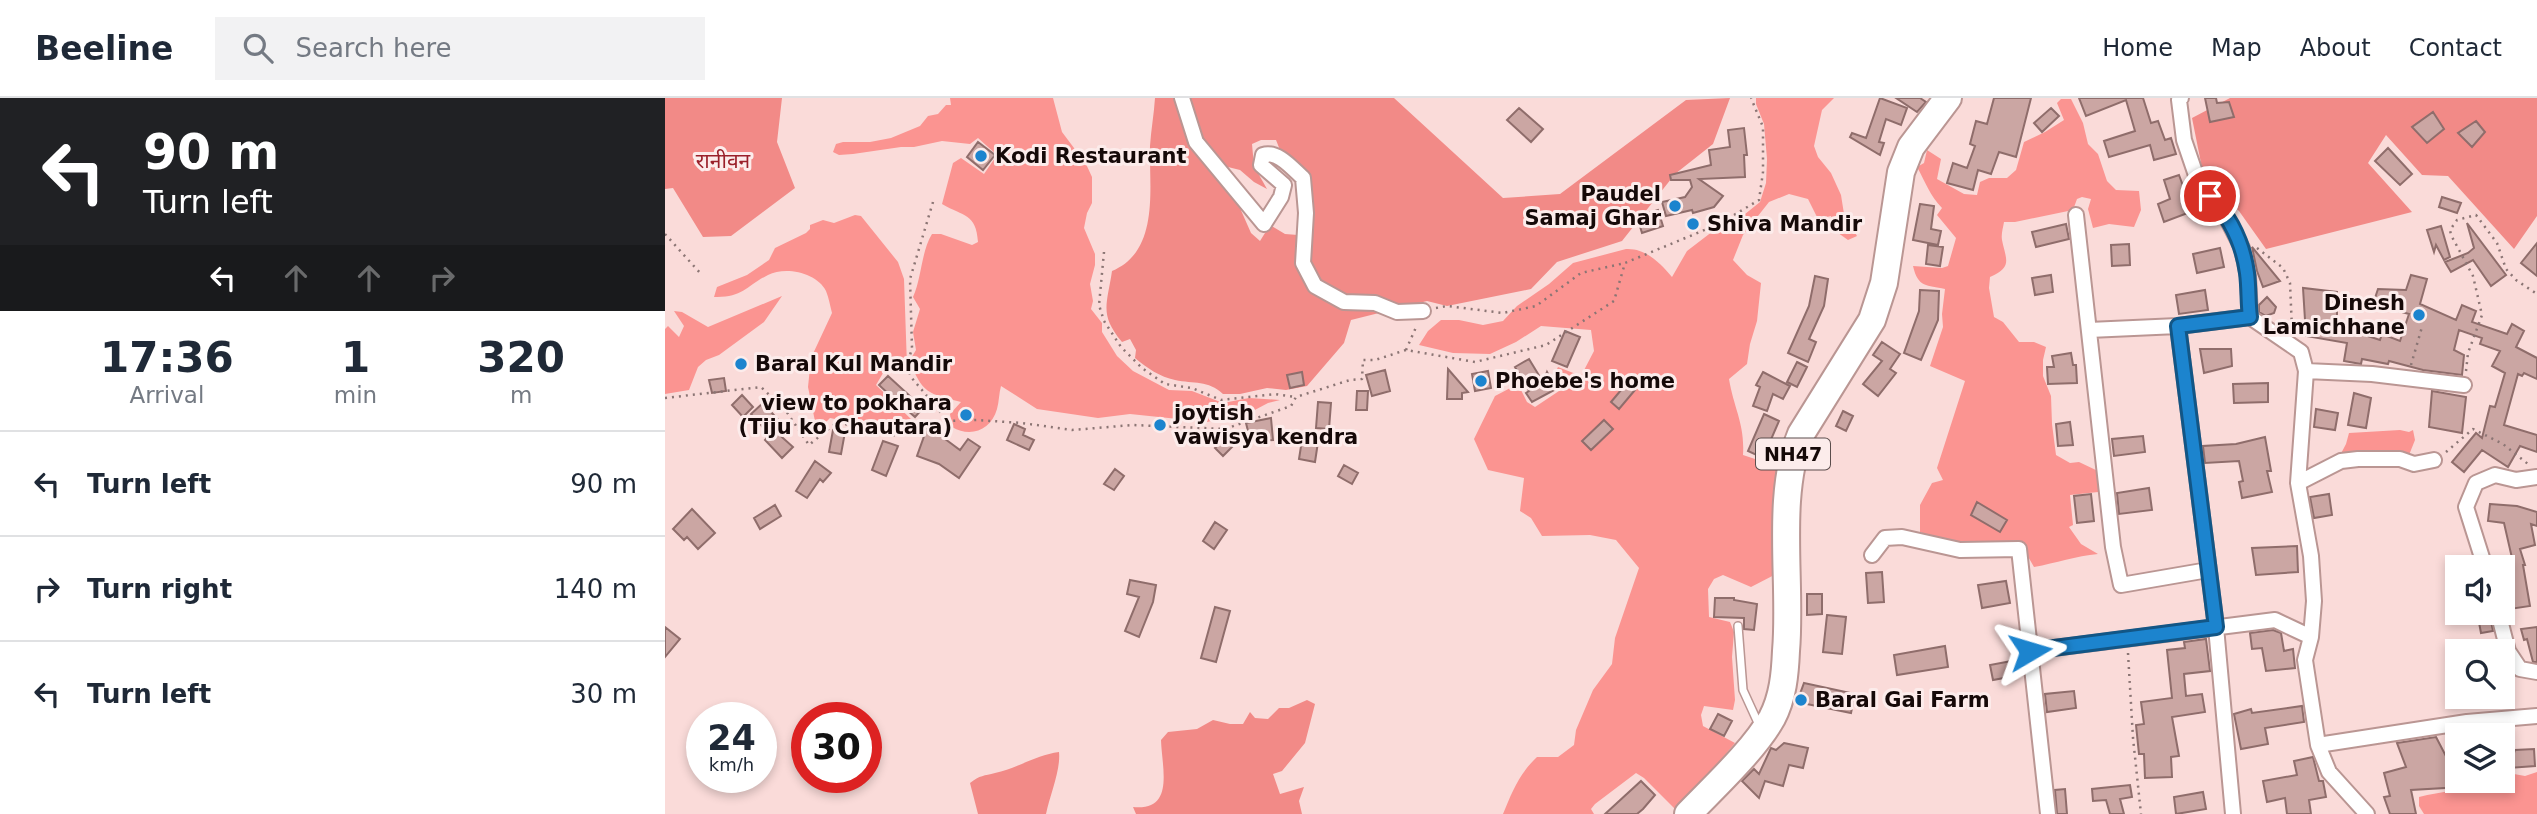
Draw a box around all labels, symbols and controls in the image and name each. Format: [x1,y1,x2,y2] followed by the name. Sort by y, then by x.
[215,17,705,80] search box
[35,29,173,68] text: Beeline
[239,29,277,67] icon: search
[295,33,452,63] text: Search here
[2102,34,2173,62] text: Home
[2211,34,2262,62] text: Map
[2300,34,2371,62] text: About
[2409,34,2502,62] text: Contact
[143,124,279,181] text: 90 m
[28,126,119,217] icon: left
[995,144,1186,168] place label: Kodi Restaurant
[973,148,989,164] marker: Kodi Restaurant
[696,149,751,173] park label: रानीवन
[2180,166,2240,226] pin
[2191,177,2229,215] icon: arrive
[1524,182,1662,230] place label: Paudel Samaj Ghar
[143,183,273,221] text: Turn left
[1667,198,1683,214] marker: Paudel Samaj Ghar
[1707,212,1863,236] place label: Shiva Mandir
[1685,216,1701,232] marker: Shiva Mandir
[204,259,242,297] icon: left
[277,259,315,297] icon: ahead
[350,259,388,297] icon: ahead
[423,259,461,297] icon: right
[2263,291,2405,339] place label: Dinesh Lamichhane
[2411,307,2427,323] marker: Dinesh Lamichhane
[100,333,234,382] text: 17:36
[341,333,370,382] text: 1
[477,333,565,382] text: 320
[755,352,953,376] place label: Baral Kul Mandir
[733,356,749,372] marker: Baral Kul Mandir
[1495,369,1675,393] place label: Phoebe's home
[1473,373,1489,389] marker: Phoebe's home
[130,382,204,408] text: Arrival
[334,382,377,408] text: min
[510,382,532,408] text: m
[738,391,952,439] place label: view to pokhara (Tiju ko Chautara)
[1173,401,1358,449] place label: joytish vawisya kendra
[958,407,974,423] marker: view to pokhara (Tiju ko Chautara)
[1152,417,1168,433] marker: joytish vawisya kendra
[1756,438,1830,470] road number: NH47
[28,465,66,503] icon: left
[87,469,211,499] text: Turn left
[570,469,637,499] text: 90 m
[2445,555,2515,793] map controls
[2445,555,2515,625] button: sound
[28,570,66,608] icon: right
[87,574,232,604] text: Turn right
[554,574,637,604] text: 140 m
[1993,614,2067,688] position arrow
[2445,639,2515,709] button: search
[28,675,66,713] icon: left
[87,679,211,709] text: Turn left
[570,679,637,709] text: 30 m
[1815,688,1990,712] place label: Baral Gai Farm
[1793,692,1809,708] marker: Baral Gai Farm
[791,702,882,793] speed limit sign: 30
[707,718,756,758] text: 24
[2445,723,2515,793] button: layers
[709,754,754,775] text: km/h

